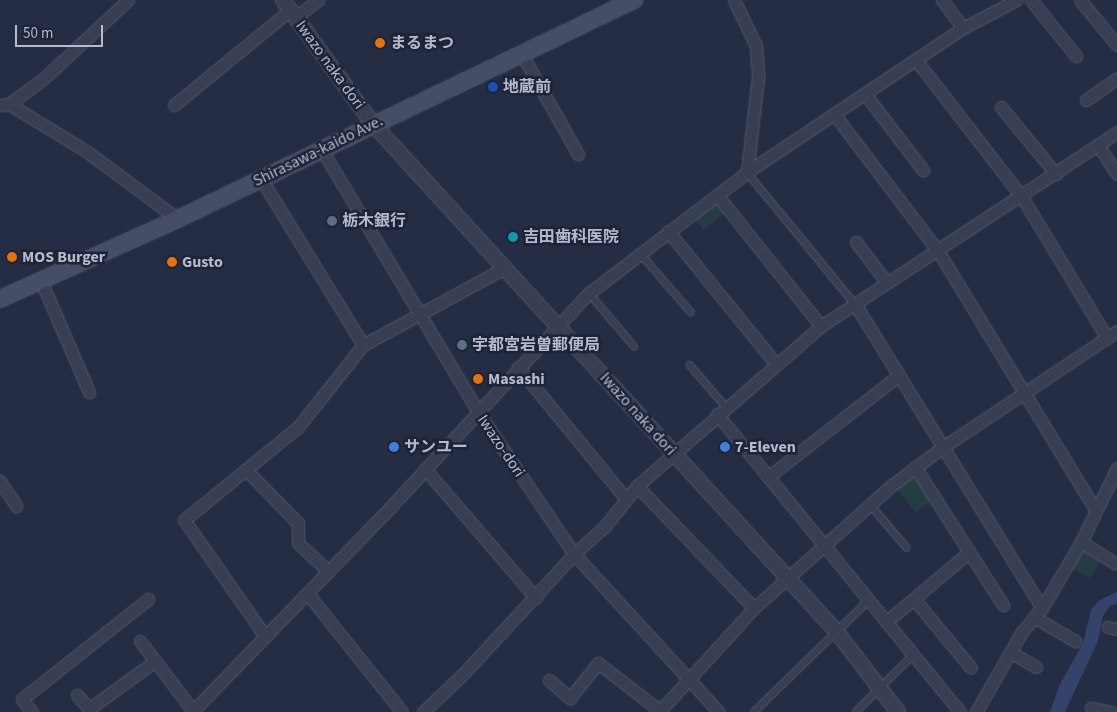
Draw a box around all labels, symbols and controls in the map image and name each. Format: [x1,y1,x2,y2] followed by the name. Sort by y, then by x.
[18,15,105,47] scale bar
[291,17,369,113] street label: Iwazo naka dori
[23,23,53,44] text: 50 m
[390,33,454,53] place label: まるまつ
[374,37,386,49] marker: まるまつ
[503,77,551,97] place label: 地蔵前
[487,81,499,93] marker: 地蔵前
[250,111,386,191] street label: Shirasawa-kaido Ave.
[342,211,406,231] place label: 栃木銀行
[326,215,338,227] marker: 栃木銀行
[523,227,619,247] place label: 吉田歯科医院
[507,231,519,243] marker: 吉田歯科医院
[22,247,105,267] place label: MOS Burger
[6,251,18,263] marker: MOS Burger
[182,252,223,272] place label: Gusto
[166,256,178,268] marker: Gusto
[472,335,600,355] place label: 宇都宮岩曽郵便局
[456,339,468,351] marker: 宇都宮岩曽郵便局
[488,369,545,389] place label: Masashi
[596,369,680,459] street label: Iwazo naka dori
[472,373,484,385] marker: Masashi
[473,411,529,481] street label: Iwazo-dori
[404,437,468,457] place label: サンユー
[735,437,796,457] place label: 7-Eleven
[388,441,400,453] marker: サンユー
[719,441,731,453] marker: 7-Eleven

